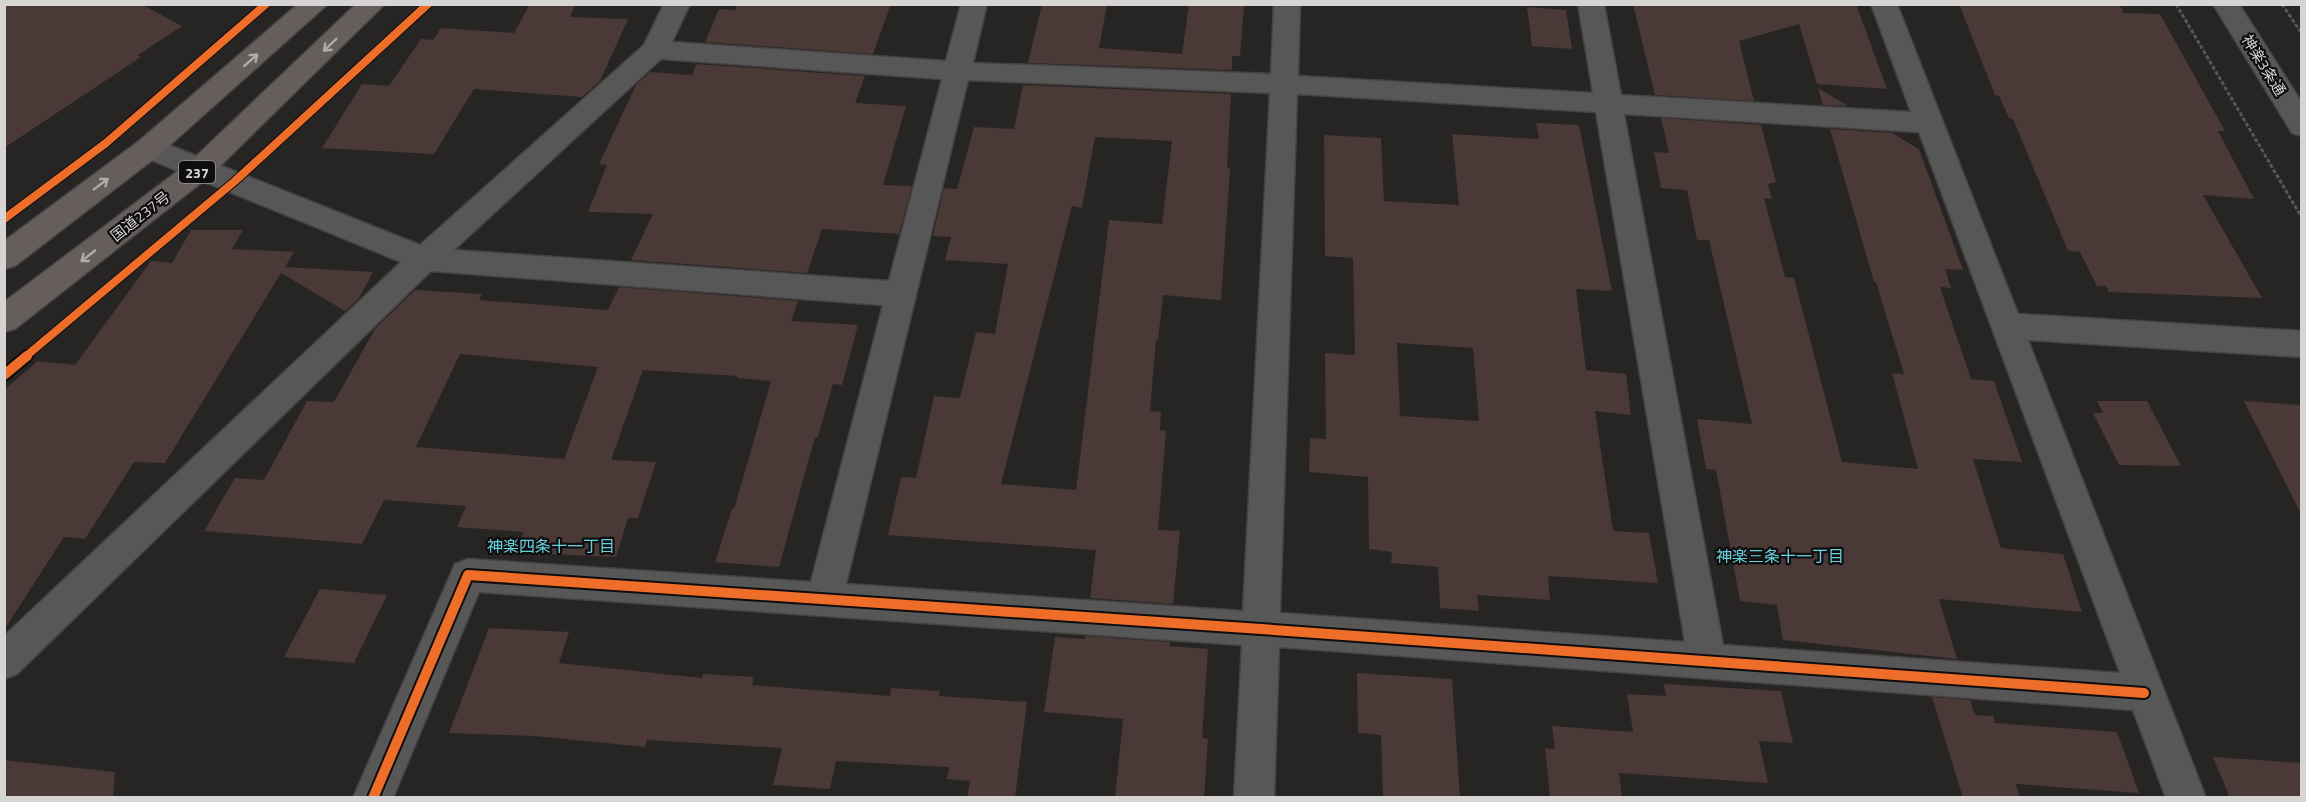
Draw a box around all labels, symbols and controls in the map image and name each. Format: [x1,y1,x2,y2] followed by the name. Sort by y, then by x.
[2236,30,2292,100] street label: 神楽3条通
[323,38,338,52] one-way arrow
[243,53,258,67] one-way arrow
[179,161,215,183] road number: 237
[93,178,109,191] one-way arrow
[105,185,175,247] street label: 国道237号
[81,249,97,262] one-way arrow
[487,534,615,558] district label: 神楽四条十一丁目
[1716,544,1844,568] district label: 神楽三条十一丁目

